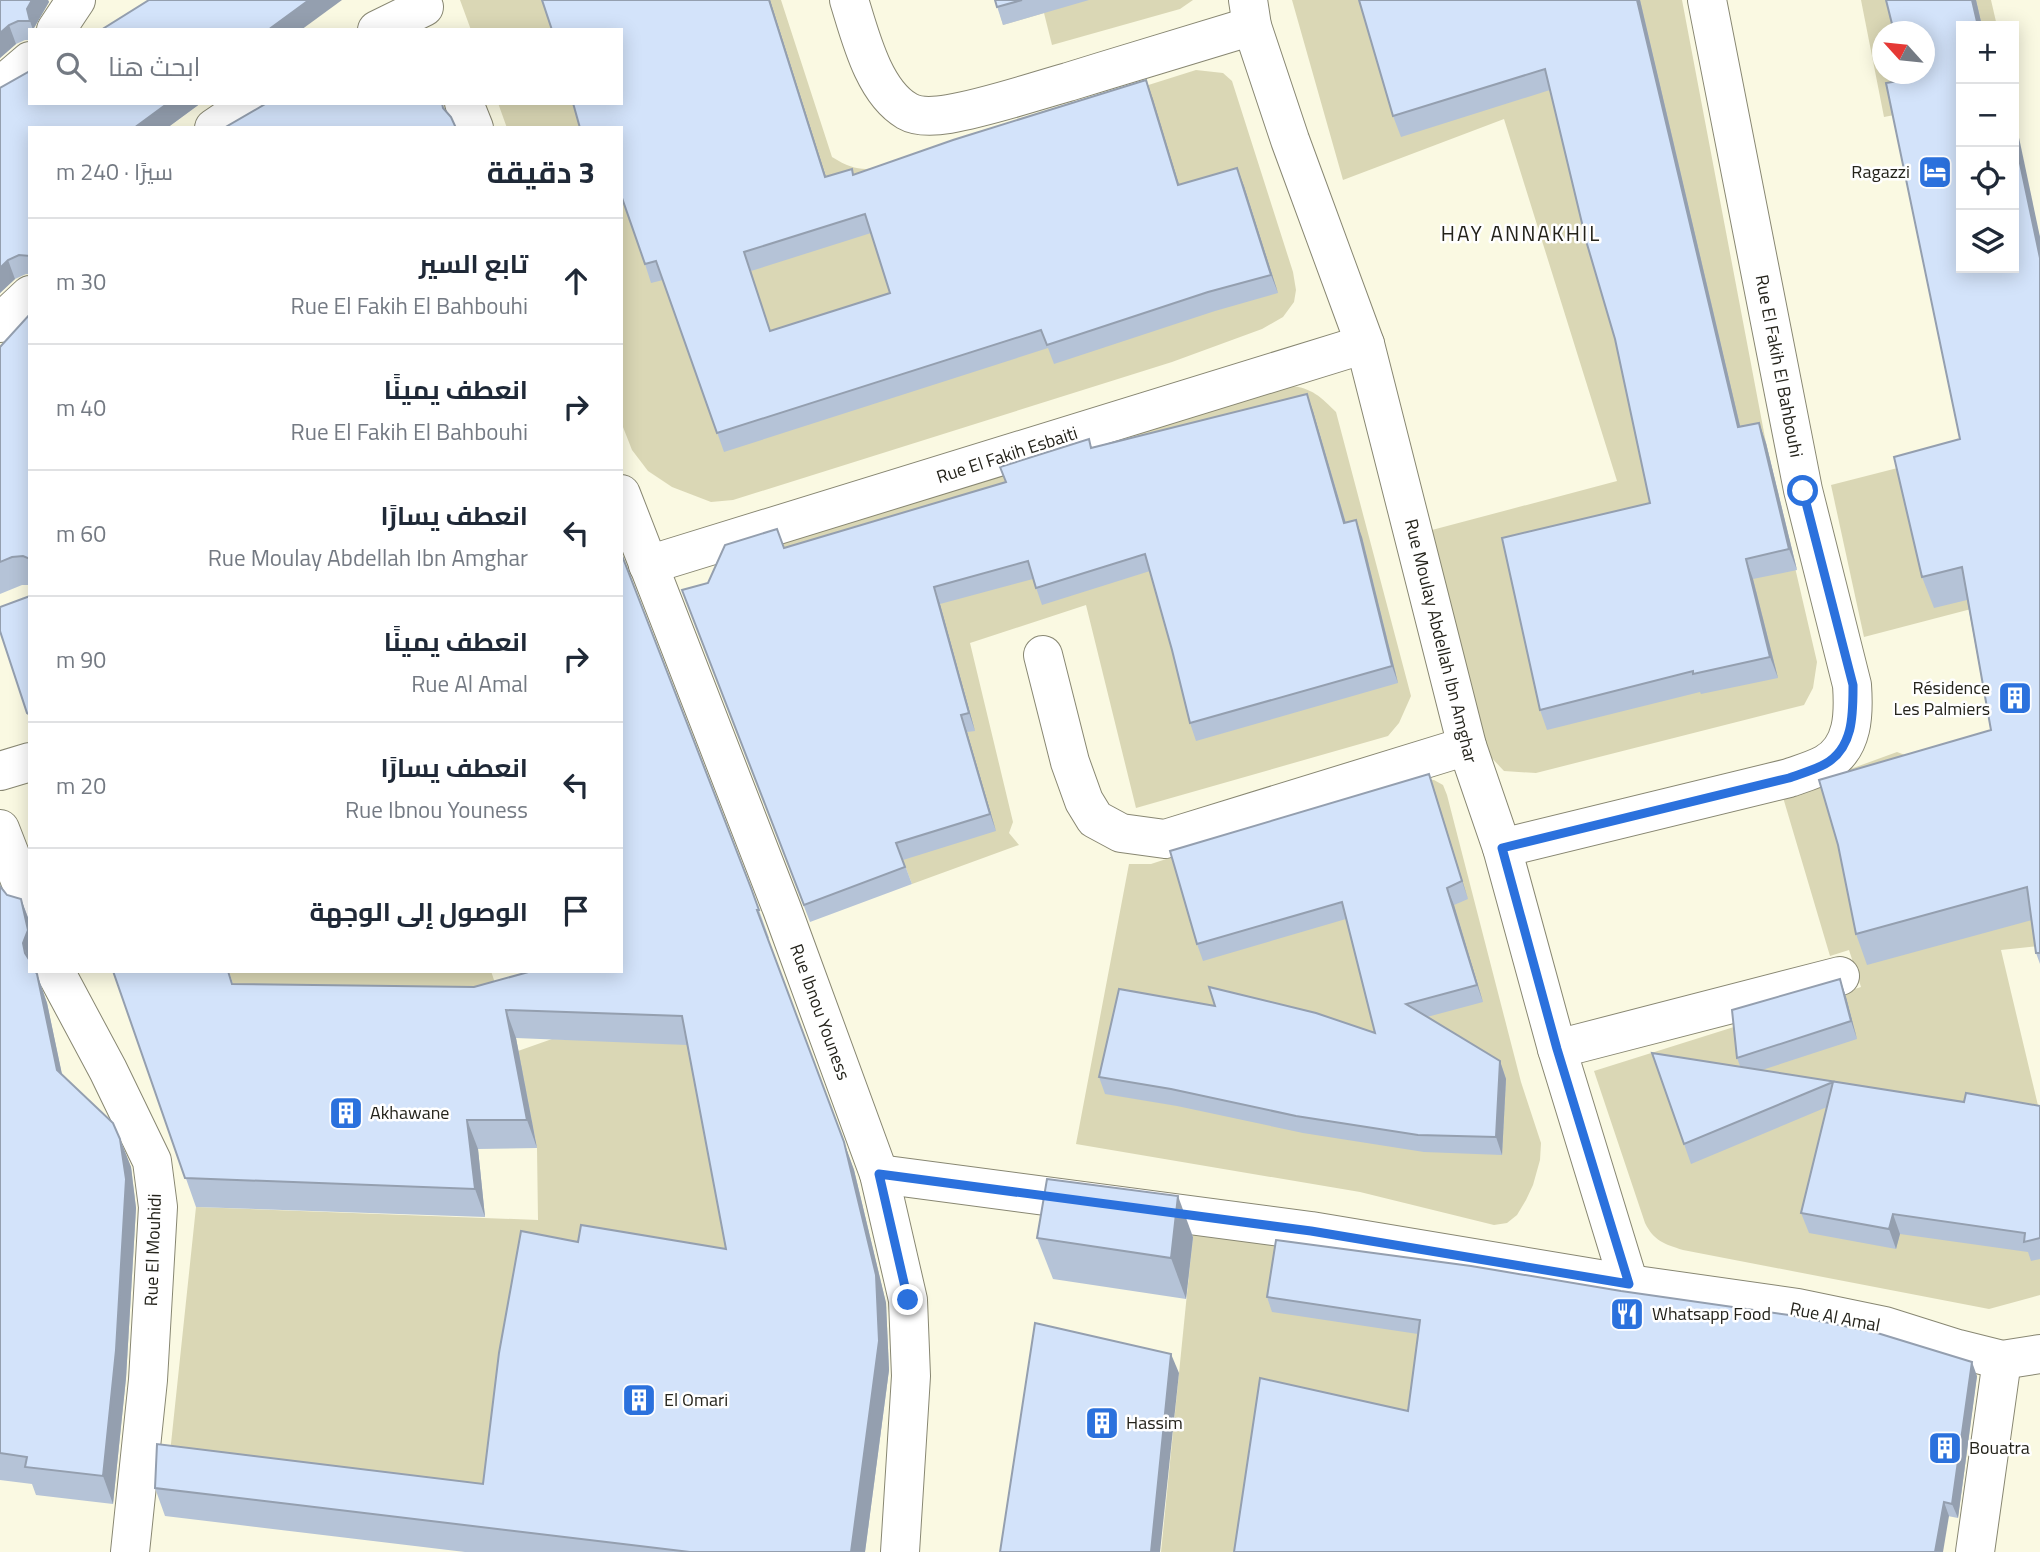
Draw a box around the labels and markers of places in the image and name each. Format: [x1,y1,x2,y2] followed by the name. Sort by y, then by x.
[1916,153,1954,191] hotel icon: Ragazzi
[1851,158,1910,185] place label: Ragazzi
[1894,674,1990,722] place label: Résidence Les Palmiers
[1996,679,2034,717] building icon: Résidence Les Palmiers
[327,1094,365,1132] building icon: Akhawane
[370,1099,449,1126] place label: Akhawane
[1608,1295,1646,1333] restaurant icon: Whatsapp Food
[1652,1300,1771,1327] place label: Whatsapp Food
[620,1381,658,1419] building icon: El Omari
[664,1386,728,1413] place label: El Omari
[1083,1404,1121,1442] building icon: Hassim
[1126,1409,1183,1436] place label: Hassim
[1926,1429,1964,1467] building icon: Bouatra
[1969,1434,2030,1461] place label: Bouatra

